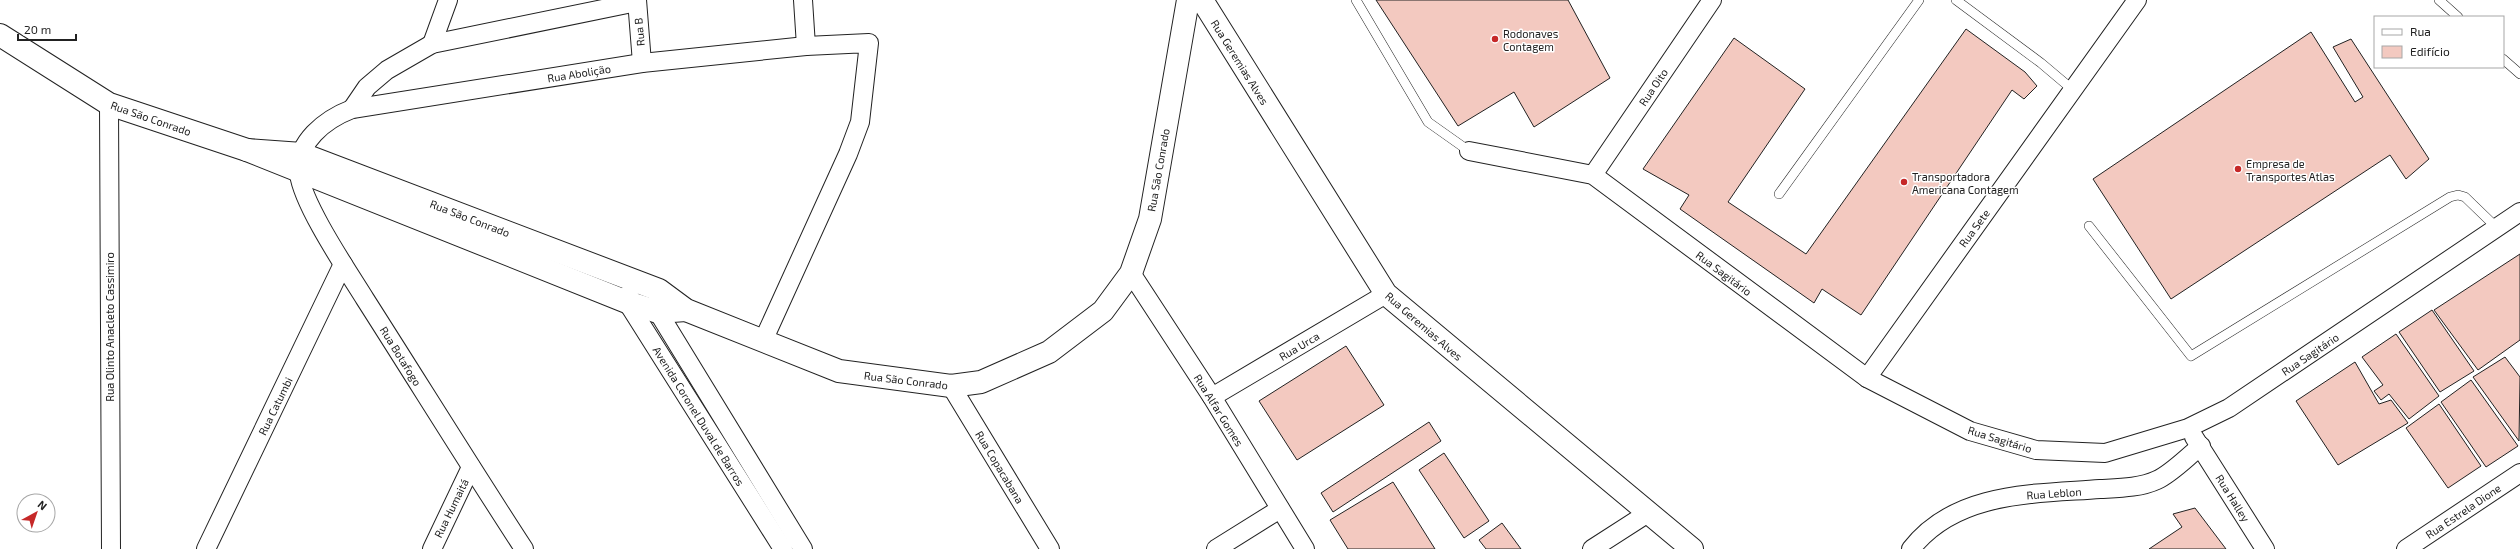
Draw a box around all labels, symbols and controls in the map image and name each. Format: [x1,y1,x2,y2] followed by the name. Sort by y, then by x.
[18,16,76,42] scale bar
[2374,16,2504,68] legend
[631,17,647,47] street label: Rua B
[1209,17,1272,107] street label: Rua Geremias Alves
[24,22,51,36] text: 20 m
[2410,24,2431,38] text: Rua
[1503,27,1559,53] place label: Rodonaves Contagem
[1490,34,1500,44] marker: Rodonaves Contagem
[2410,44,2450,58] text: Edifício
[546,62,612,85] street label: Rua Abolição
[1636,66,1670,108] street label: Rua Oito
[109,98,193,138] street label: Rua São Conrado
[1144,127,1172,213] street label: Rua São Conrado
[2246,157,2335,183] place label: Empresa de Transportes Atlas
[2233,164,2243,174] marker: Empresa de Transportes Atlas
[1912,170,2019,196] place label: Transportadora Americana Contagem
[1899,177,1909,187] marker: Transportadora Americana Contagem
[428,197,512,239] street label: Rua São Conrado
[1956,206,1992,250] street label: Rua Sete
[1694,248,1754,298] street label: Rua Sagitário
[103,252,116,402] street label: Rua Olinto Anacleto Cassimiro
[1383,289,1465,363] street label: Rua Geremias Alves
[378,324,424,388] street label: Rua Botafogo
[1277,329,1321,363] street label: Rua Urca
[2279,330,2341,378] street label: Rua Sagitário
[651,344,748,488] street label: Avenida Coronel Duval de Barros
[863,368,949,392] street label: Rua São Conrado
[1192,372,1247,449] street label: Rua Alfar Gomes
[255,375,295,437] street label: Rua Catumbi
[1966,423,2034,455] street label: Rua Sagitário
[973,428,1027,506] street label: Rua Copacabana
[2213,472,2253,524] street label: Rua Halley
[431,476,471,540] street label: Rua Humaitá
[2423,481,2503,541] street label: Rua Estrela Dione
[2026,485,2082,501] street label: Rua Leblon
[16,493,56,533] north arrow
[36,497,50,513] text: N

